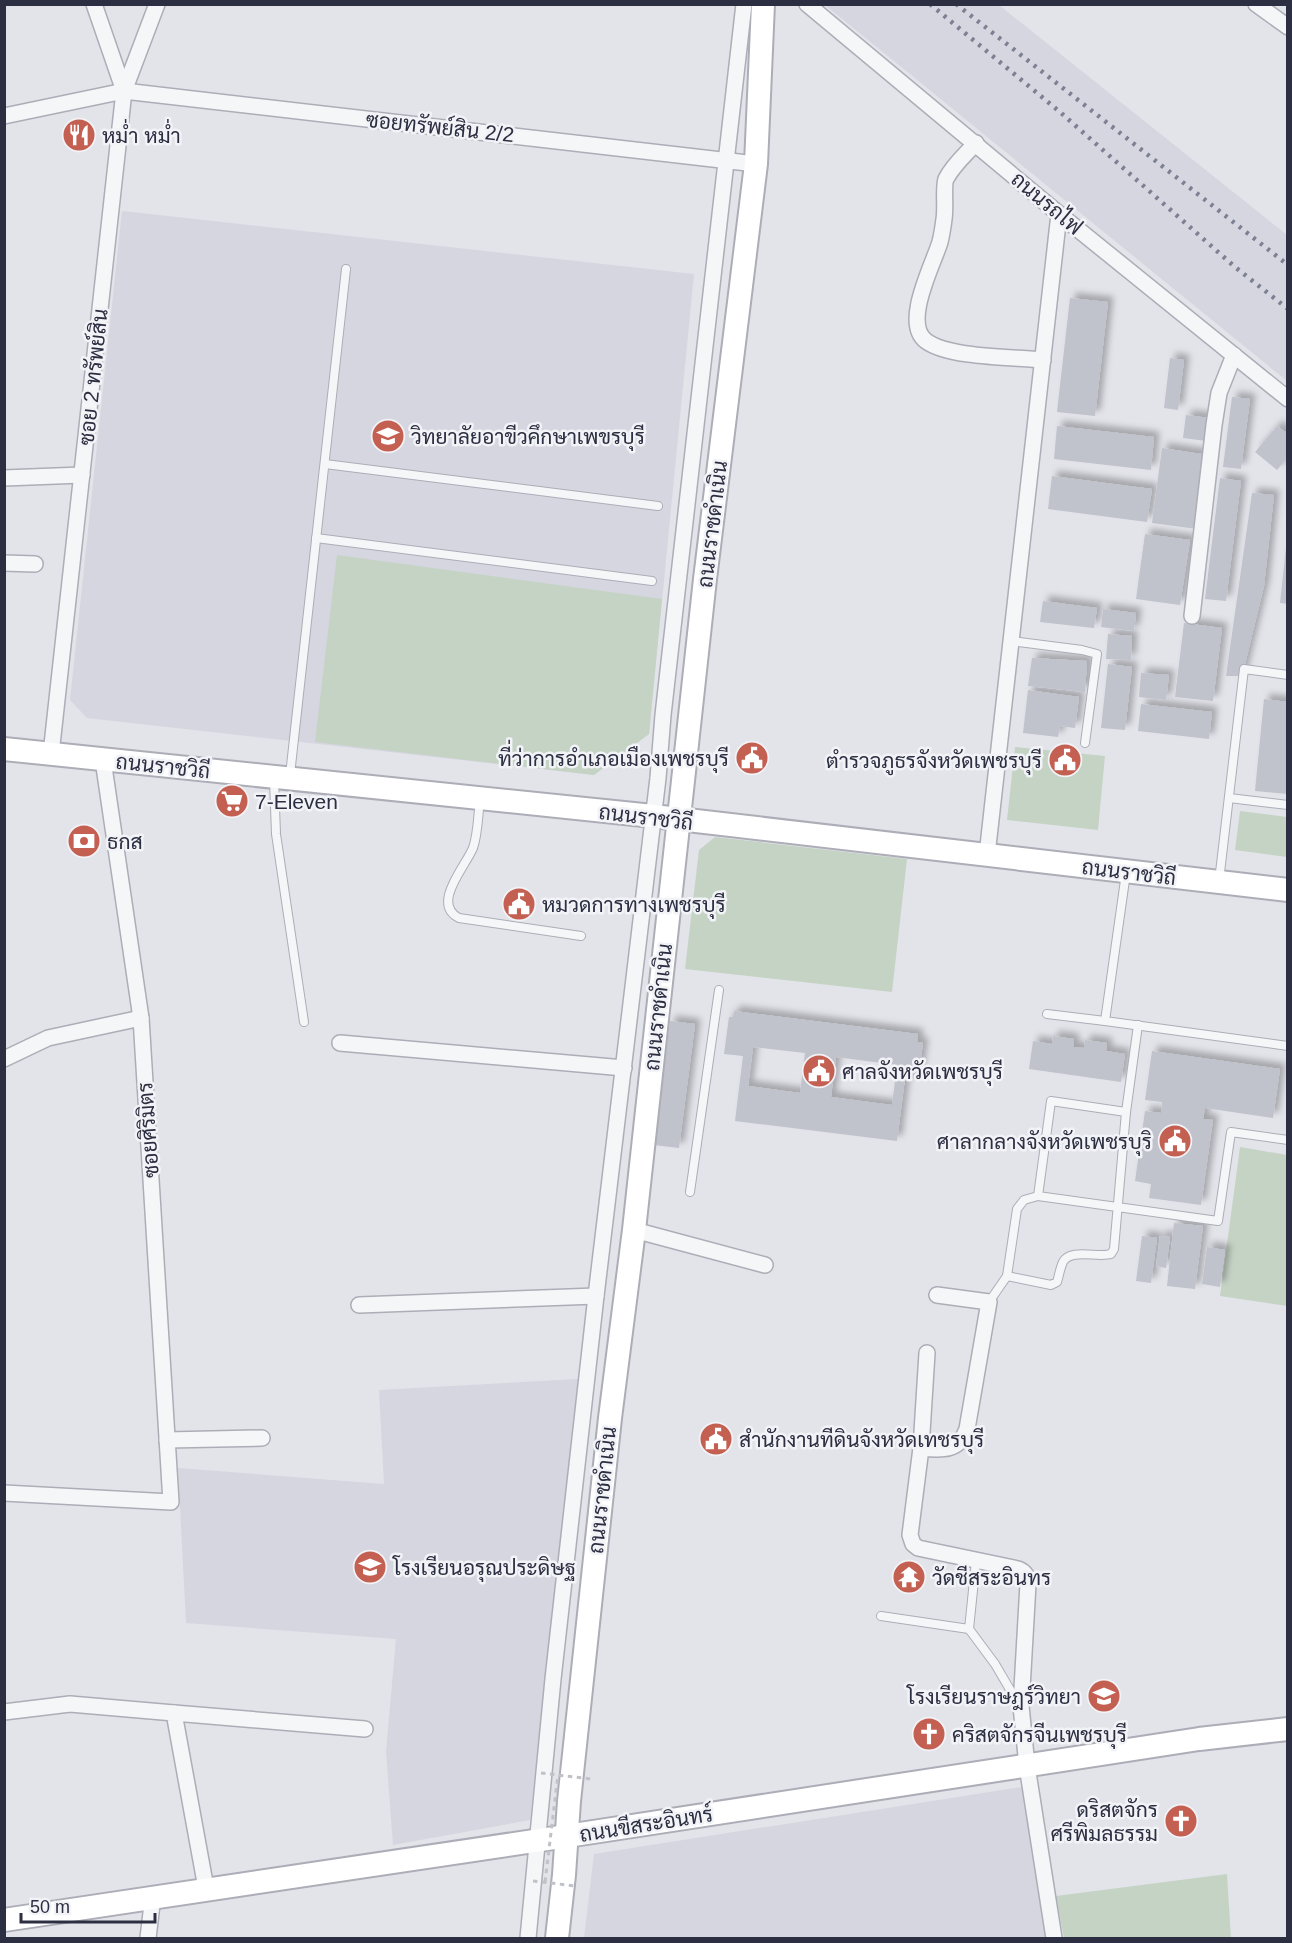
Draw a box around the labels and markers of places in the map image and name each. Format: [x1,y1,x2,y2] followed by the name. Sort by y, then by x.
[61,117,97,153] restaurant icon: หม่ำ หม่ำ
[102,119,181,147] place label: หม่ำ หม่ำ
[370,418,406,454] school or university icon: วิทยาลัยอาขีวคึกษาเพขรบุรี
[411,424,645,451] place label: วิทยาลัยอาขีวคึกษาเพขรบุรี
[498,739,729,773] place label: ที่ว่าการอำเภอเมืองเพชรบุรี
[734,740,770,776] public building icon: ที่ว่าการอำเภอเมืองเพชรบุรี
[1047,742,1083,778] public building icon: ตำรวจภูธรจังหวัดเพชรบุรี
[826,748,1042,776] place label: ตำรวจภูธรจังหวัดเพชรบุรี
[214,783,250,819] supermarket icon: 7-Eleven
[255,790,338,813] place label: 7-Eleven
[66,823,102,859] bank icon: ธกส
[107,830,143,853] place label: ธกส
[501,886,537,922] public building icon: หมวดการทางเพชรบุรี
[542,892,726,919] place label: หมวดการทางเพชรบุรี
[801,1053,837,1089] public building icon: ศาลจังหวัดเพชรบุรี
[842,1059,1003,1086] place label: ศาลจังหวัดเพชรบุรี
[1157,1123,1193,1159] public building icon: ศาลากลางจังหวัดเพชรบุริ
[937,1130,1152,1156] place label: ศาลากลางจังหวัดเพชรบุริ
[698,1421,734,1457] public building icon: สำนักงานทีดินจังหวัดเทชรบุรี
[739,1427,984,1454] place label: สำนักงานทีดินจังหวัดเทชรบุรี
[352,1549,388,1585] school or university icon: โรงเรียนอรุณประดิษฐ
[392,1555,576,1582] place label: โรงเรียนอรุณประดิษฐ
[891,1559,927,1595] temple icon: วัดชีสระอินทร
[932,1565,1051,1589] place label: วัดชีสระอินทร
[1086,1678,1122,1714] school or university icon: โรงเรียนราษฎร์วิทยา
[906,1683,1081,1711] place label: โรงเรียนราษฎร์วิทยา
[911,1716,947,1752] church icon: คริสตจักรจีนเพชรบุรี
[952,1722,1127,1749] place label: คริสตจักรจีนเพชรบุรี
[1050,1798,1158,1845] place label: ดริสตจักร ศรีพิมลธรรม
[1163,1803,1199,1839] church icon: ดริสตจักร ศรีพิมลธรรม

